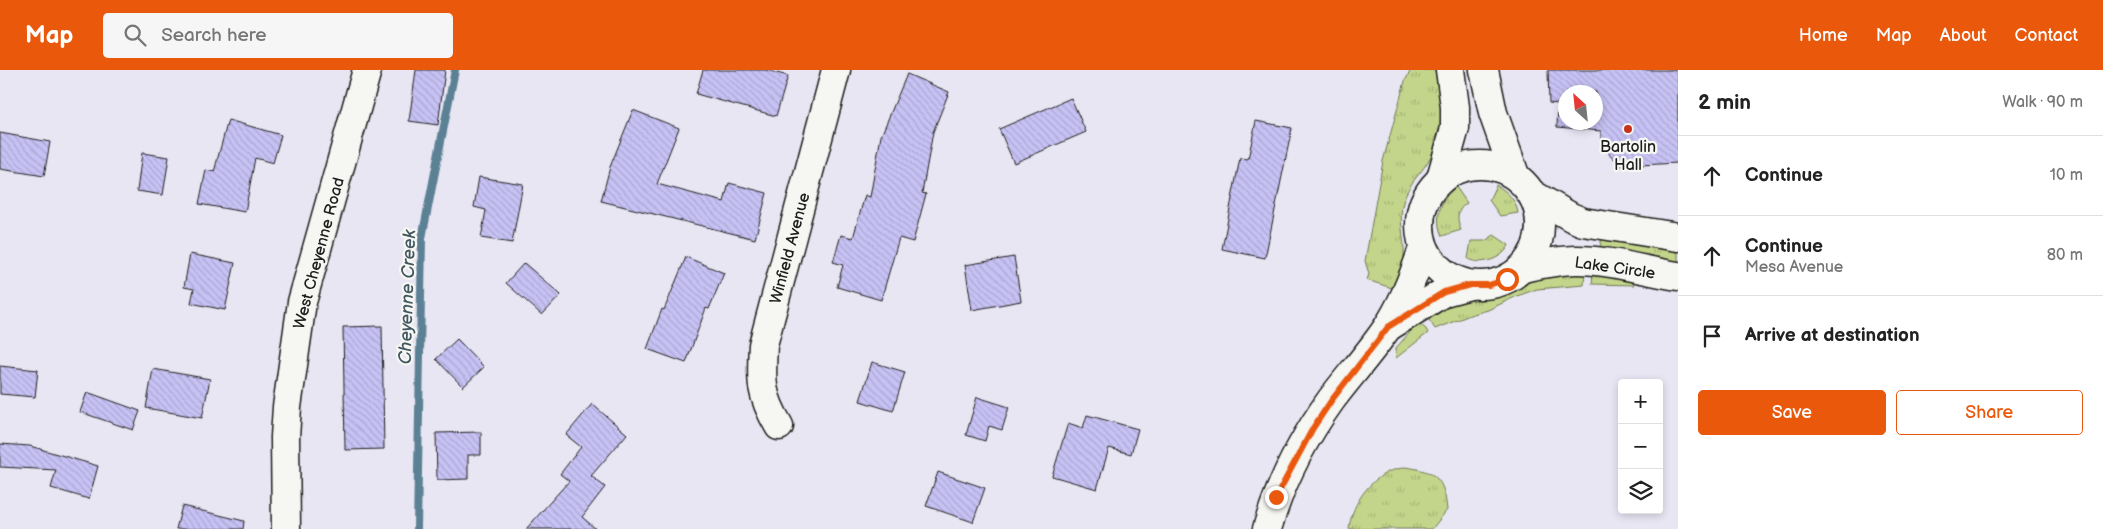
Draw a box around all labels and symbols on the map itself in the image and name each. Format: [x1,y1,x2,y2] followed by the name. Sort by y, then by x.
[1558,85,1603,130] north arrow
[1622,123,1634,135] marker: Bartolin Hall
[1600,138,1656,175] place label: Bartolin Hall
[290,176,349,331] street label: West Cheyenne Road
[766,190,815,306] street label: Winfield Avenue
[395,228,420,365] water label: Cheyenne Creek
[1573,253,1657,284] street label: Lake Circle
[1496,268,1519,291] route start
[1265,486,1288,509] route end

